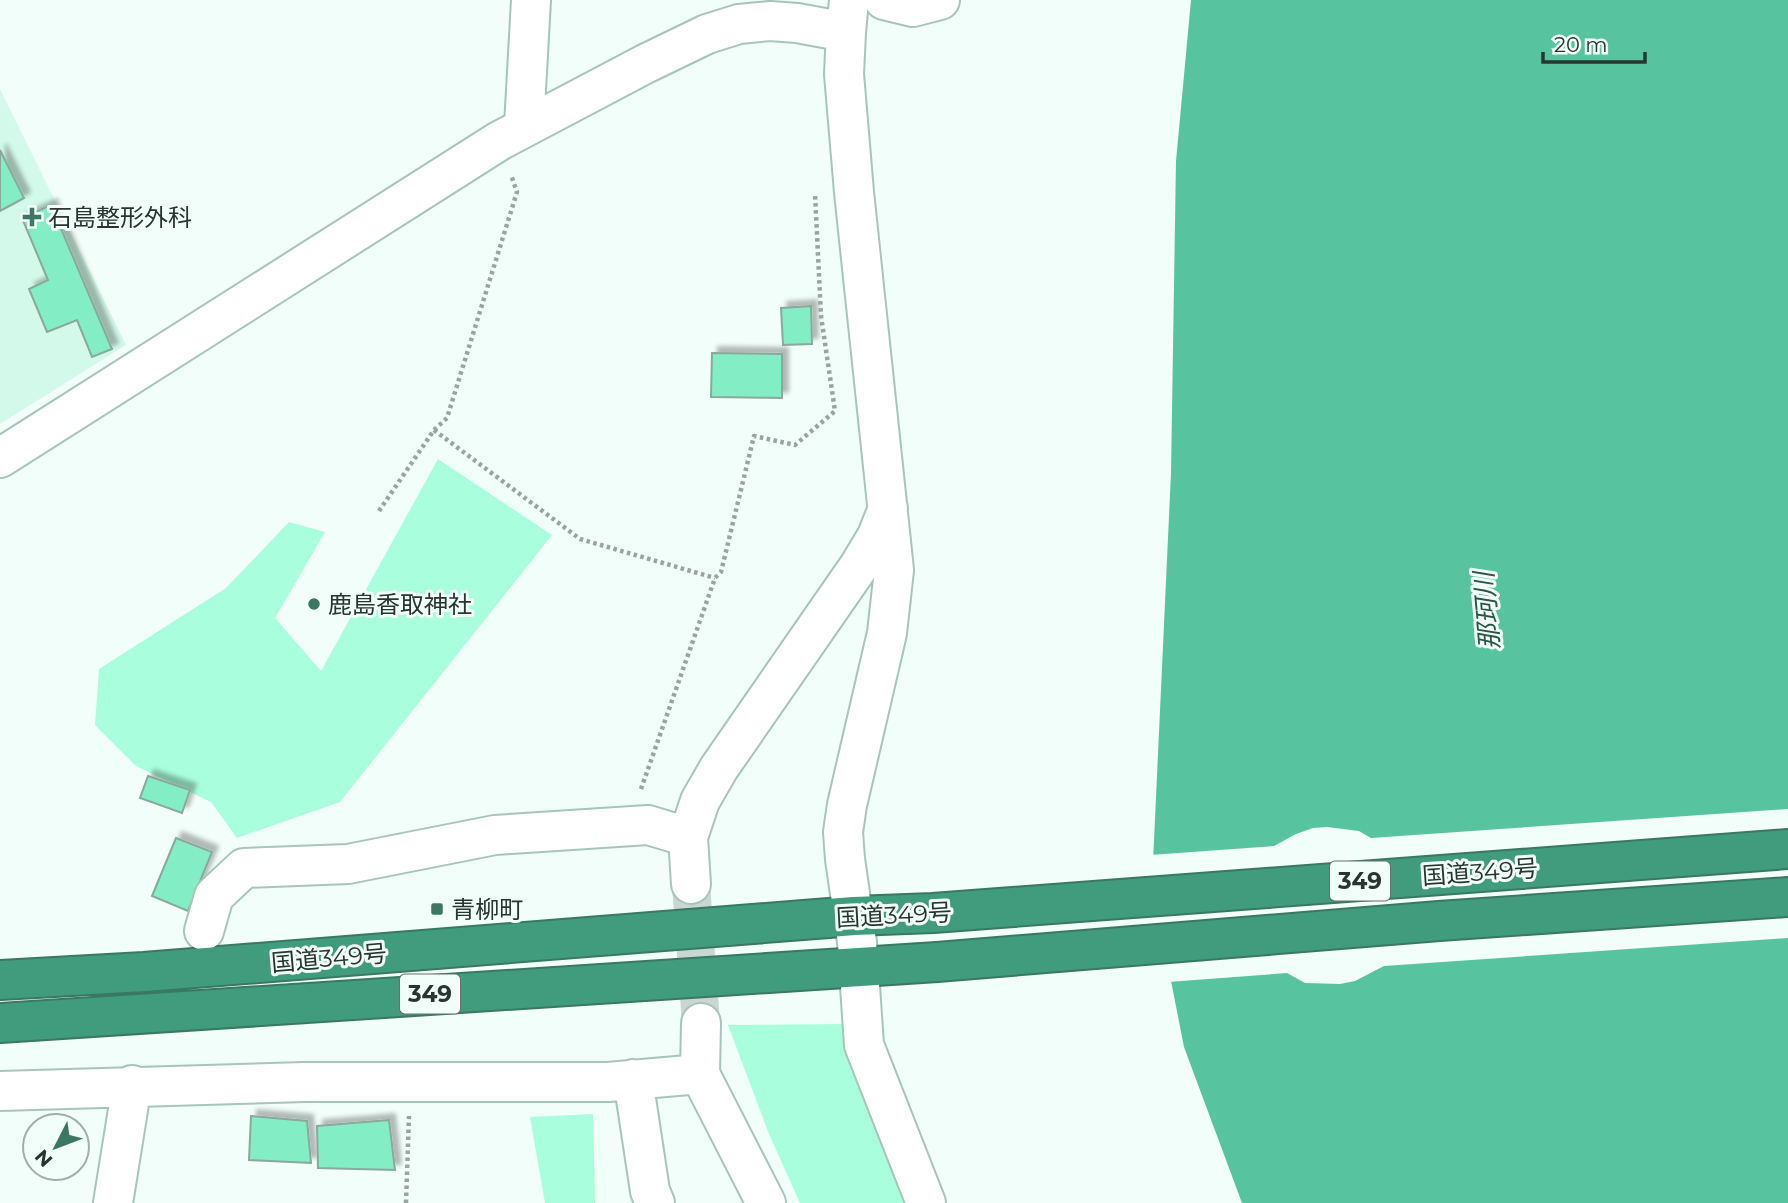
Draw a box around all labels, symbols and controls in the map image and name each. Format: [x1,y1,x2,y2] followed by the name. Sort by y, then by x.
[1543,21,1644,65] scale bar
[1554,32,1608,57] text: 20 m
[48,203,192,232] place label: 石島整形外科
[22,207,42,227] marker: 石島整形外科
[1467,568,1506,651] water label: 那珂川
[328,590,472,619] place label: 鹿島香取神社
[306,596,322,612] marker: 鹿島香取神社
[1421,853,1539,891] street label: 国道349号
[1330,862,1390,900] road number: 349
[451,895,523,924] place label: 青柳町
[835,897,953,933] street label: 国道349号
[429,901,445,917] marker: 青柳町
[270,939,388,977] street label: 国道349号
[400,974,460,1014] road number: 349
[21,1112,91,1182] north arrow
[30,1145,57,1171] text: N

